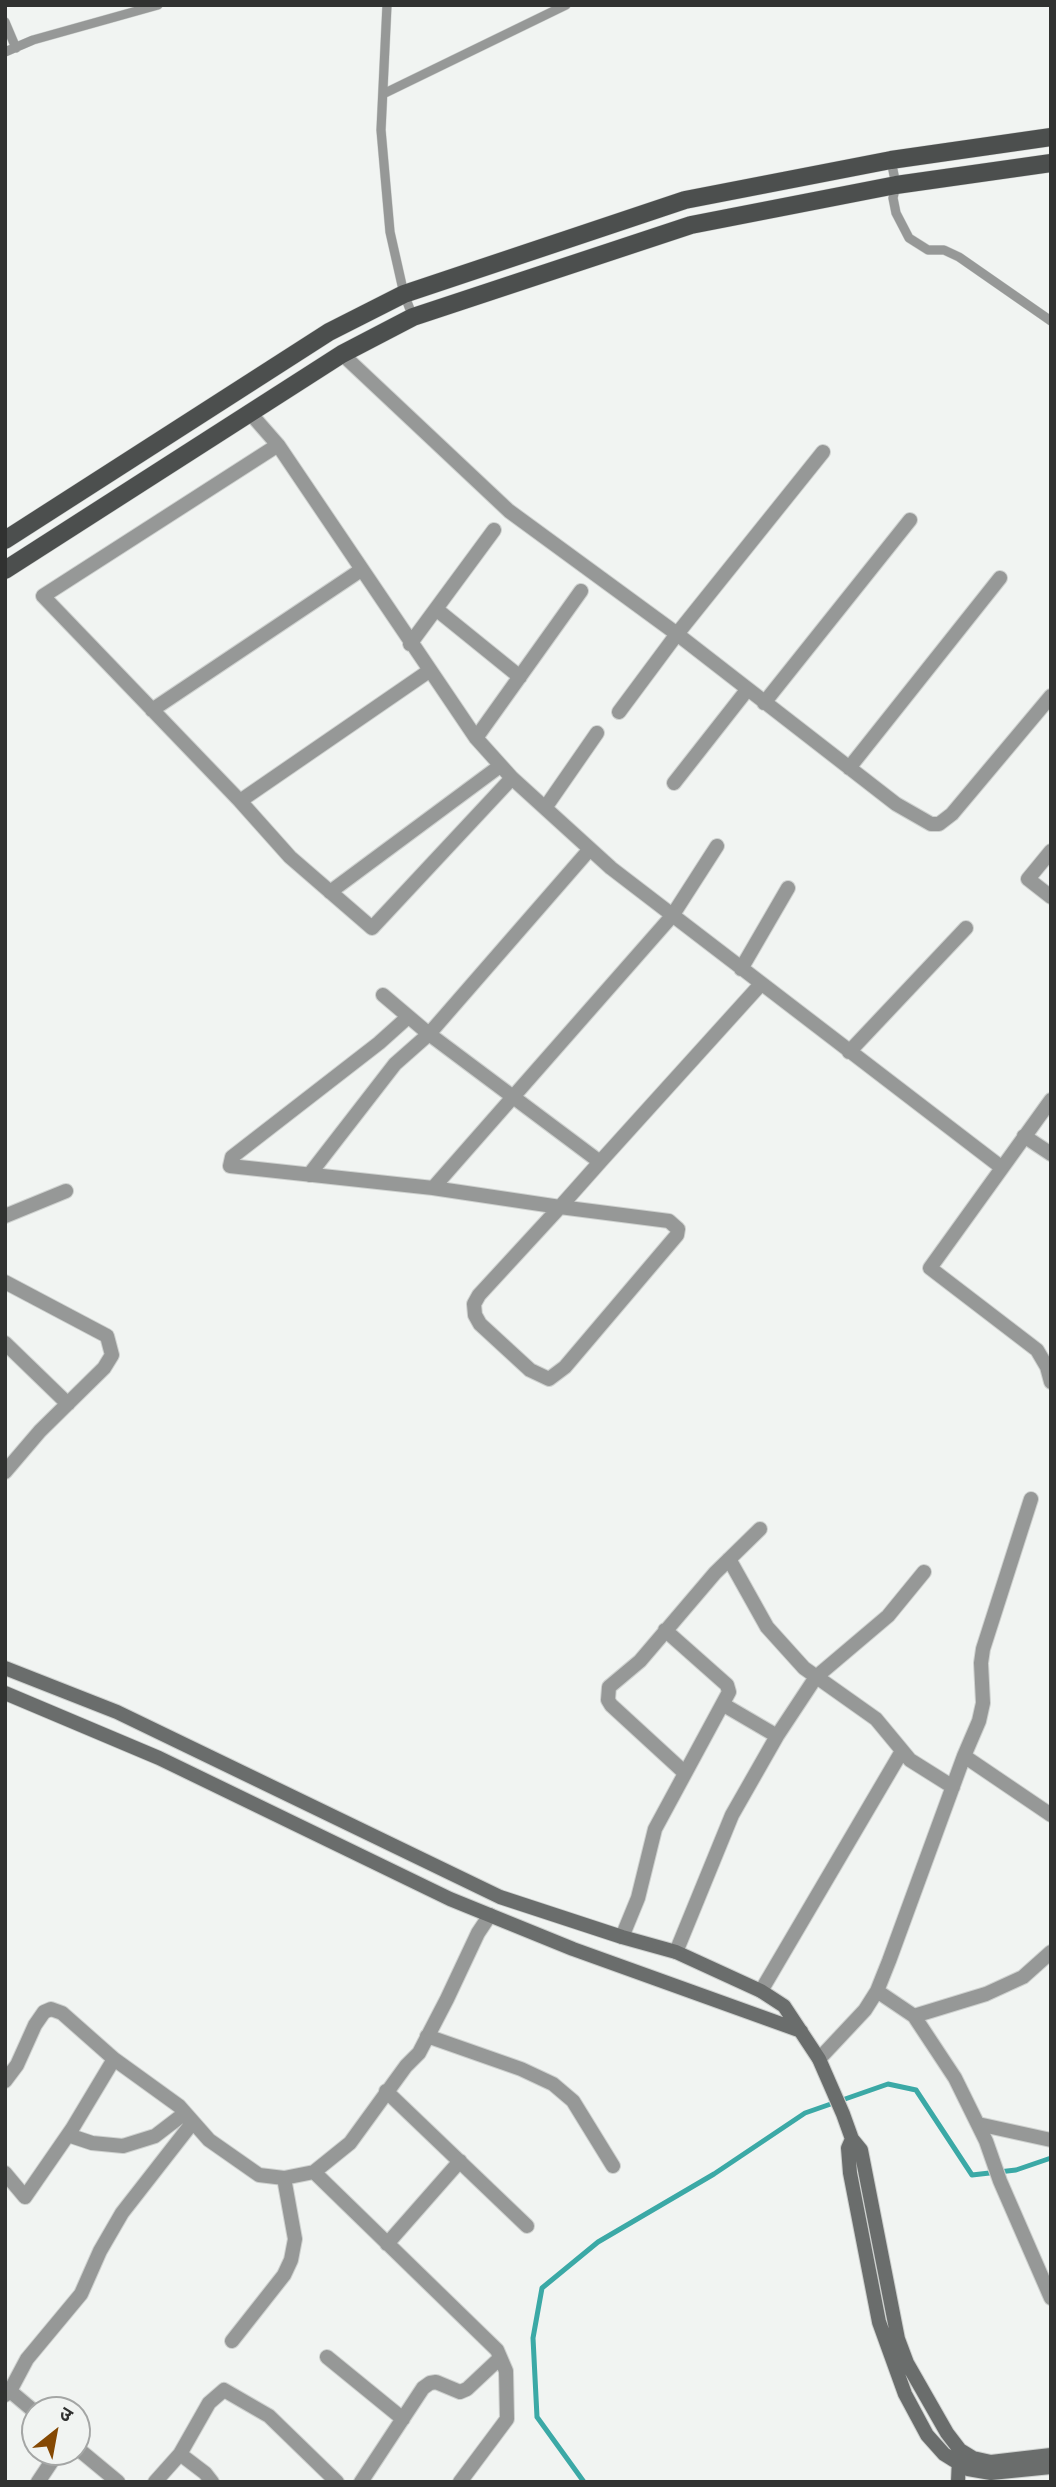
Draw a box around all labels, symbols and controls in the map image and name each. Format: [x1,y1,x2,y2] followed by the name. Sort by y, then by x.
[21,2396,91,2466] north arrow
[55,2402,77,2427] text: उ

